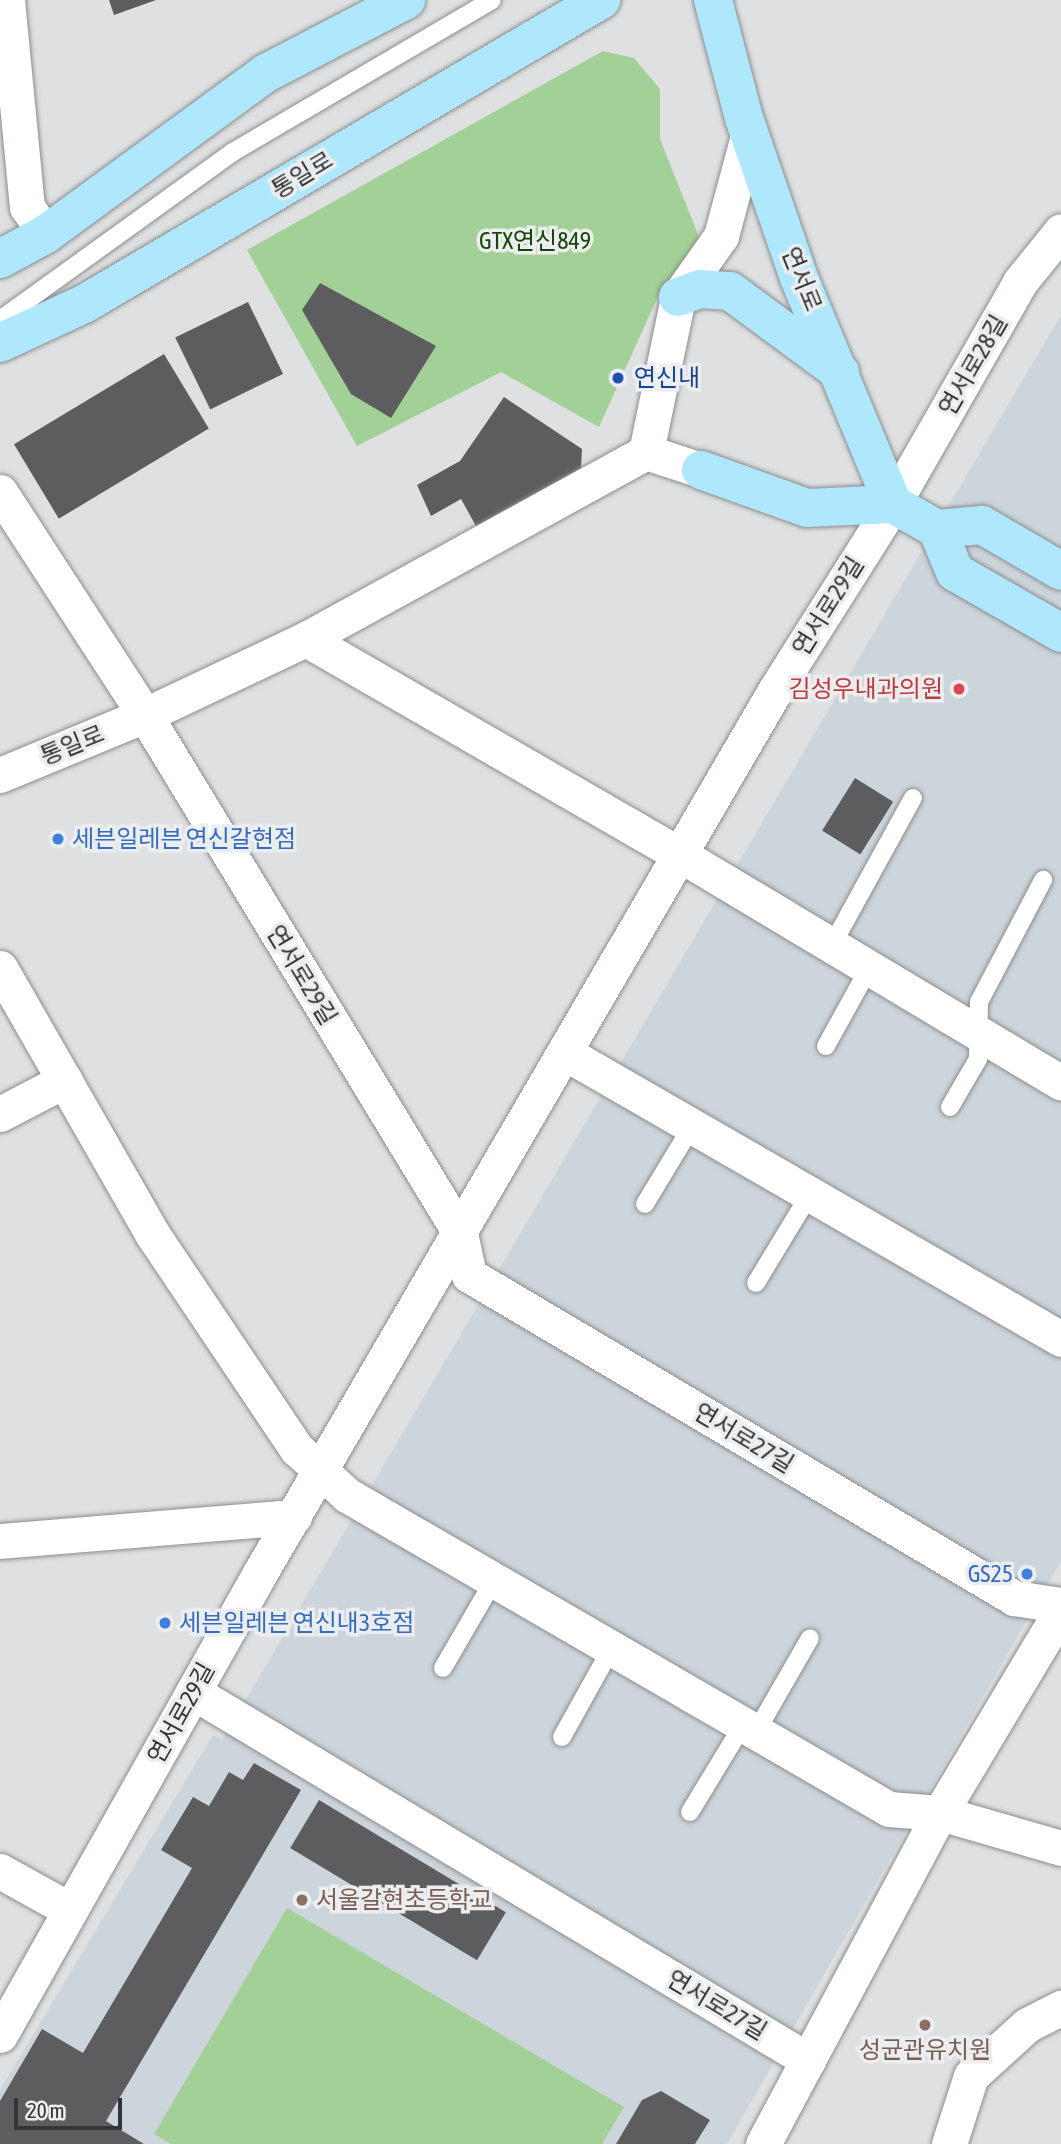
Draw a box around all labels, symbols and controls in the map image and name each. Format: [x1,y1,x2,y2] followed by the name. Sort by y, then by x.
[266,146,338,204] street label: 통일로
[479,227,591,255] park label: GTX연신849
[776,243,828,315] street label: 연서로
[933,310,1013,420] street label: 연서로28길
[634,364,700,392] place label: 연신내
[608,368,628,388] marker: 연신내
[786,551,870,661] street label: 연서로29길
[788,675,943,703] place label: 김성우내과의원
[949,679,969,699] marker: 김성우내과의원
[36,719,108,771] street label: 통일로
[72,825,296,853] place label: 세븐일레븐 연신갈현점
[50,831,66,847] marker: 세븐일레븐 연신갈현점
[261,920,343,1030] street label: 연서로29길
[689,1397,799,1479] street label: 연서로27길
[968,1560,1013,1588] place label: GS25
[1019,1566,1035,1582] marker: GS25
[179,1609,414,1637] place label: 세븐일레븐 연신내3호점
[157,1615,173,1631] marker: 세븐일레븐 연신내3호점
[142,1658,220,1768] street label: 연서로29길
[316,1886,493,1914] place label: 서울갈현초등학교
[294,1892,310,1908] marker: 서울갈현초등학교
[662,1964,772,2046] street label: 연서로27길
[917,2017,933,2033] marker: 성균관유치원
[859,2036,991,2064] place label: 성균관유치원
[18,2084,126,2128] scale bar
[27,2098,65,2122] text: 20 m

